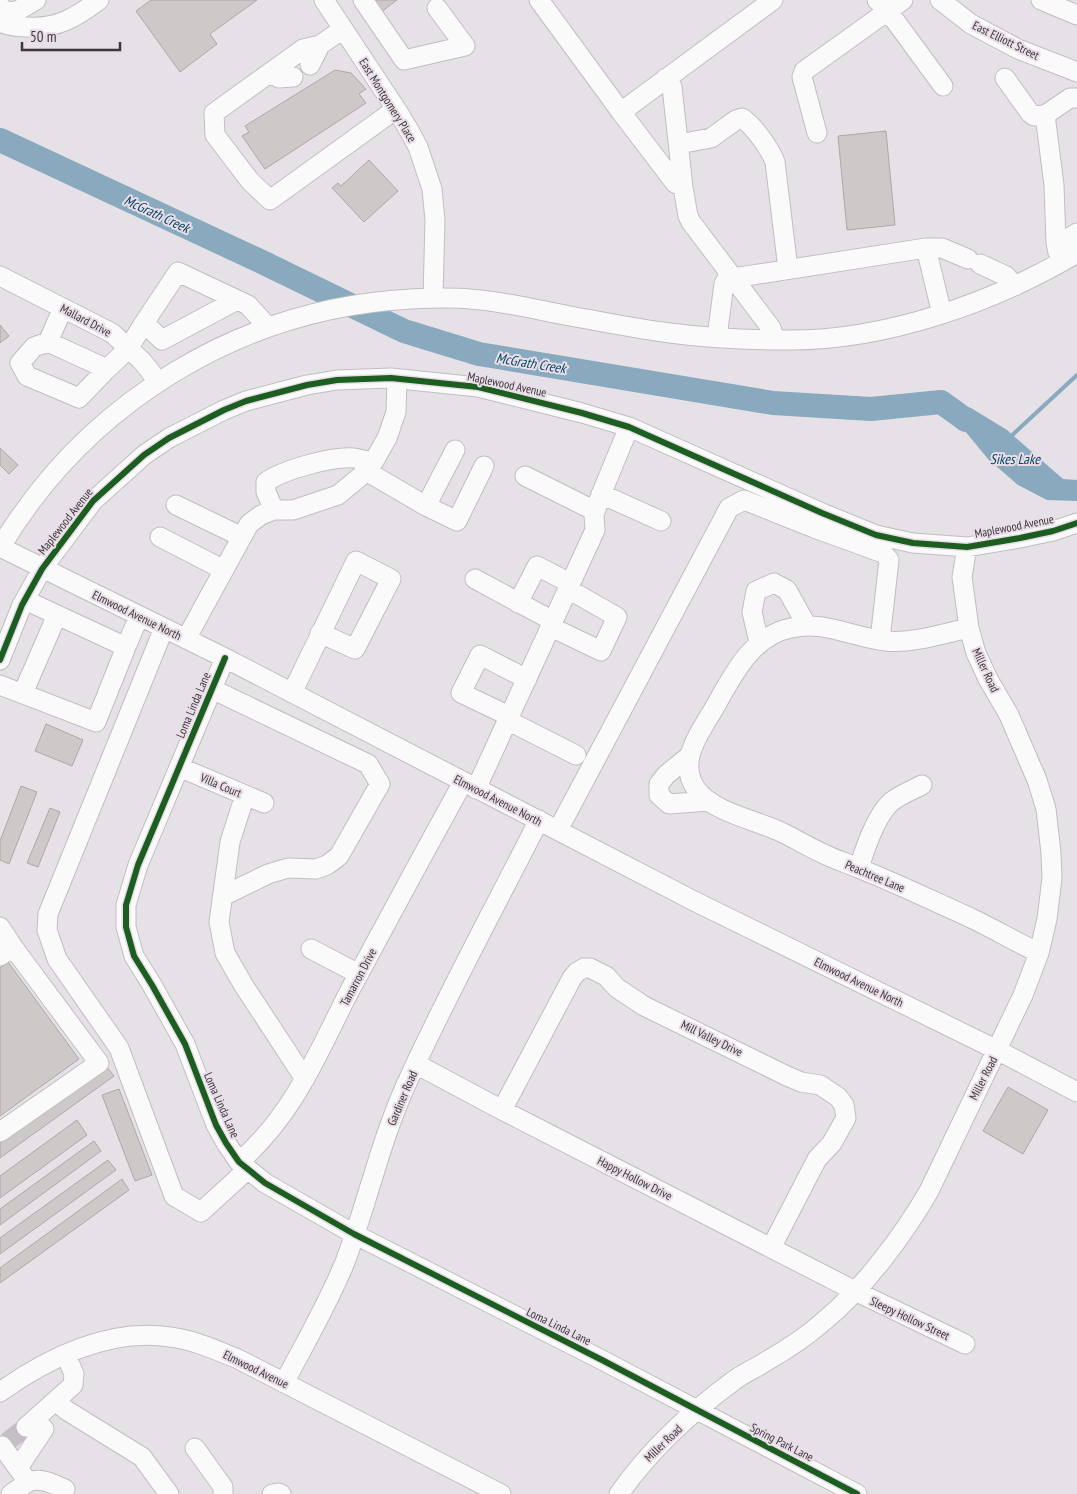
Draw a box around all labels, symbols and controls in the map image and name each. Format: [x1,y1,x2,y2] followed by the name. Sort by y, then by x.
[970,17,1042,63] street label: East Elliott Street
[22,20,120,52] scale bar
[30,27,56,46] text: 50 m
[356,55,420,145] street label: East Montgomery Place
[121,191,194,238] water label: McGrath Creek
[58,300,114,340] street label: Mallard Drive
[495,349,569,378] water label: McGrath Creek
[466,368,548,400] street label: Maplewood Avenue
[990,450,1041,468] water label: Sikes Lake
[34,485,96,557] street label: Maplewood Avenue
[973,511,1055,541] street label: Maplewood Avenue
[90,587,184,643] street label: Elmwood Avenue North
[969,645,1003,695] street label: Miller Road
[172,670,214,740] street label: Loma Linda Lane
[197,769,245,801] street label: Villa Court
[451,771,545,829] street label: Elmwood Avenue North
[843,857,907,895] street label: Peachtree Lane
[337,946,379,1008] street label: Tamarron Drive
[812,954,906,1010] street label: Elmwood Avenue North
[679,1017,745,1059] street label: Mill Valley Drive
[966,1054,1000,1102] street label: Miller Road
[384,1068,420,1128] street label: Gardiner Road
[201,1070,243,1140] street label: Loma Linda Lane
[595,1153,675,1203] street label: Happy Hollow Drive
[868,1293,953,1343] street label: Sleepy Hollow Street
[524,1304,594,1348] street label: Loma Linda Lane
[221,1347,291,1391] street label: Elmwood Avenue
[748,1420,816,1464] street label: Spring Park Lane
[641,1421,685,1465] street label: Miller Road

